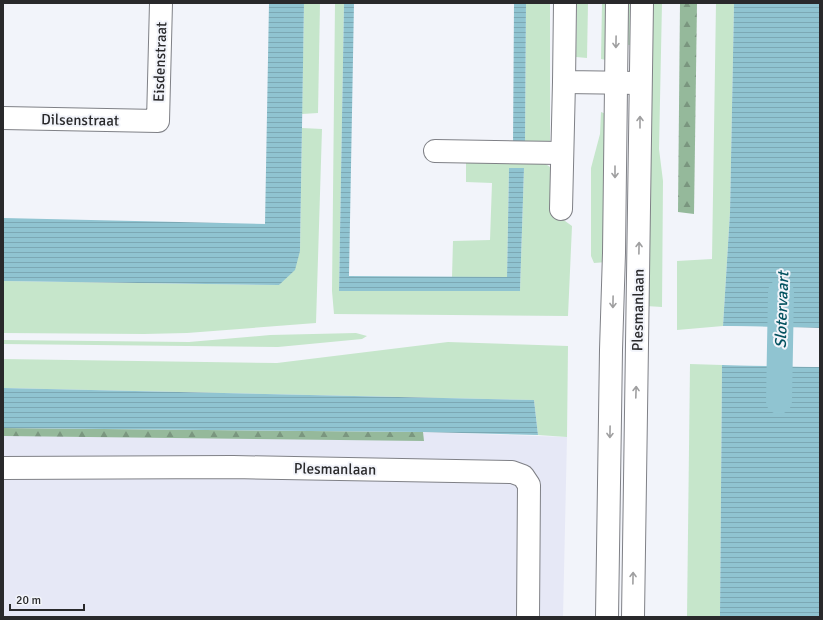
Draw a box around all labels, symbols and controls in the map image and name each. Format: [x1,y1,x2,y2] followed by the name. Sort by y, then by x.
[150,22,170,102] street label: Eisdenstraat
[612,35,620,48] one-way arrow
[41,110,119,130] street label: Dilsenstraat
[636,116,644,129] one-way arrow
[611,165,619,178] one-way arrow
[635,242,643,255] one-way arrow
[628,269,648,351] street label: Plesmanlaan
[771,269,793,349] water label: Slotervaart
[609,295,617,308] one-way arrow
[632,386,640,399] one-way arrow
[606,425,614,438] one-way arrow
[294,459,376,479] street label: Plesmanlaan
[629,572,637,585] one-way arrow
[10,586,84,612] scale bar
[16,593,41,608] text: 20 m

